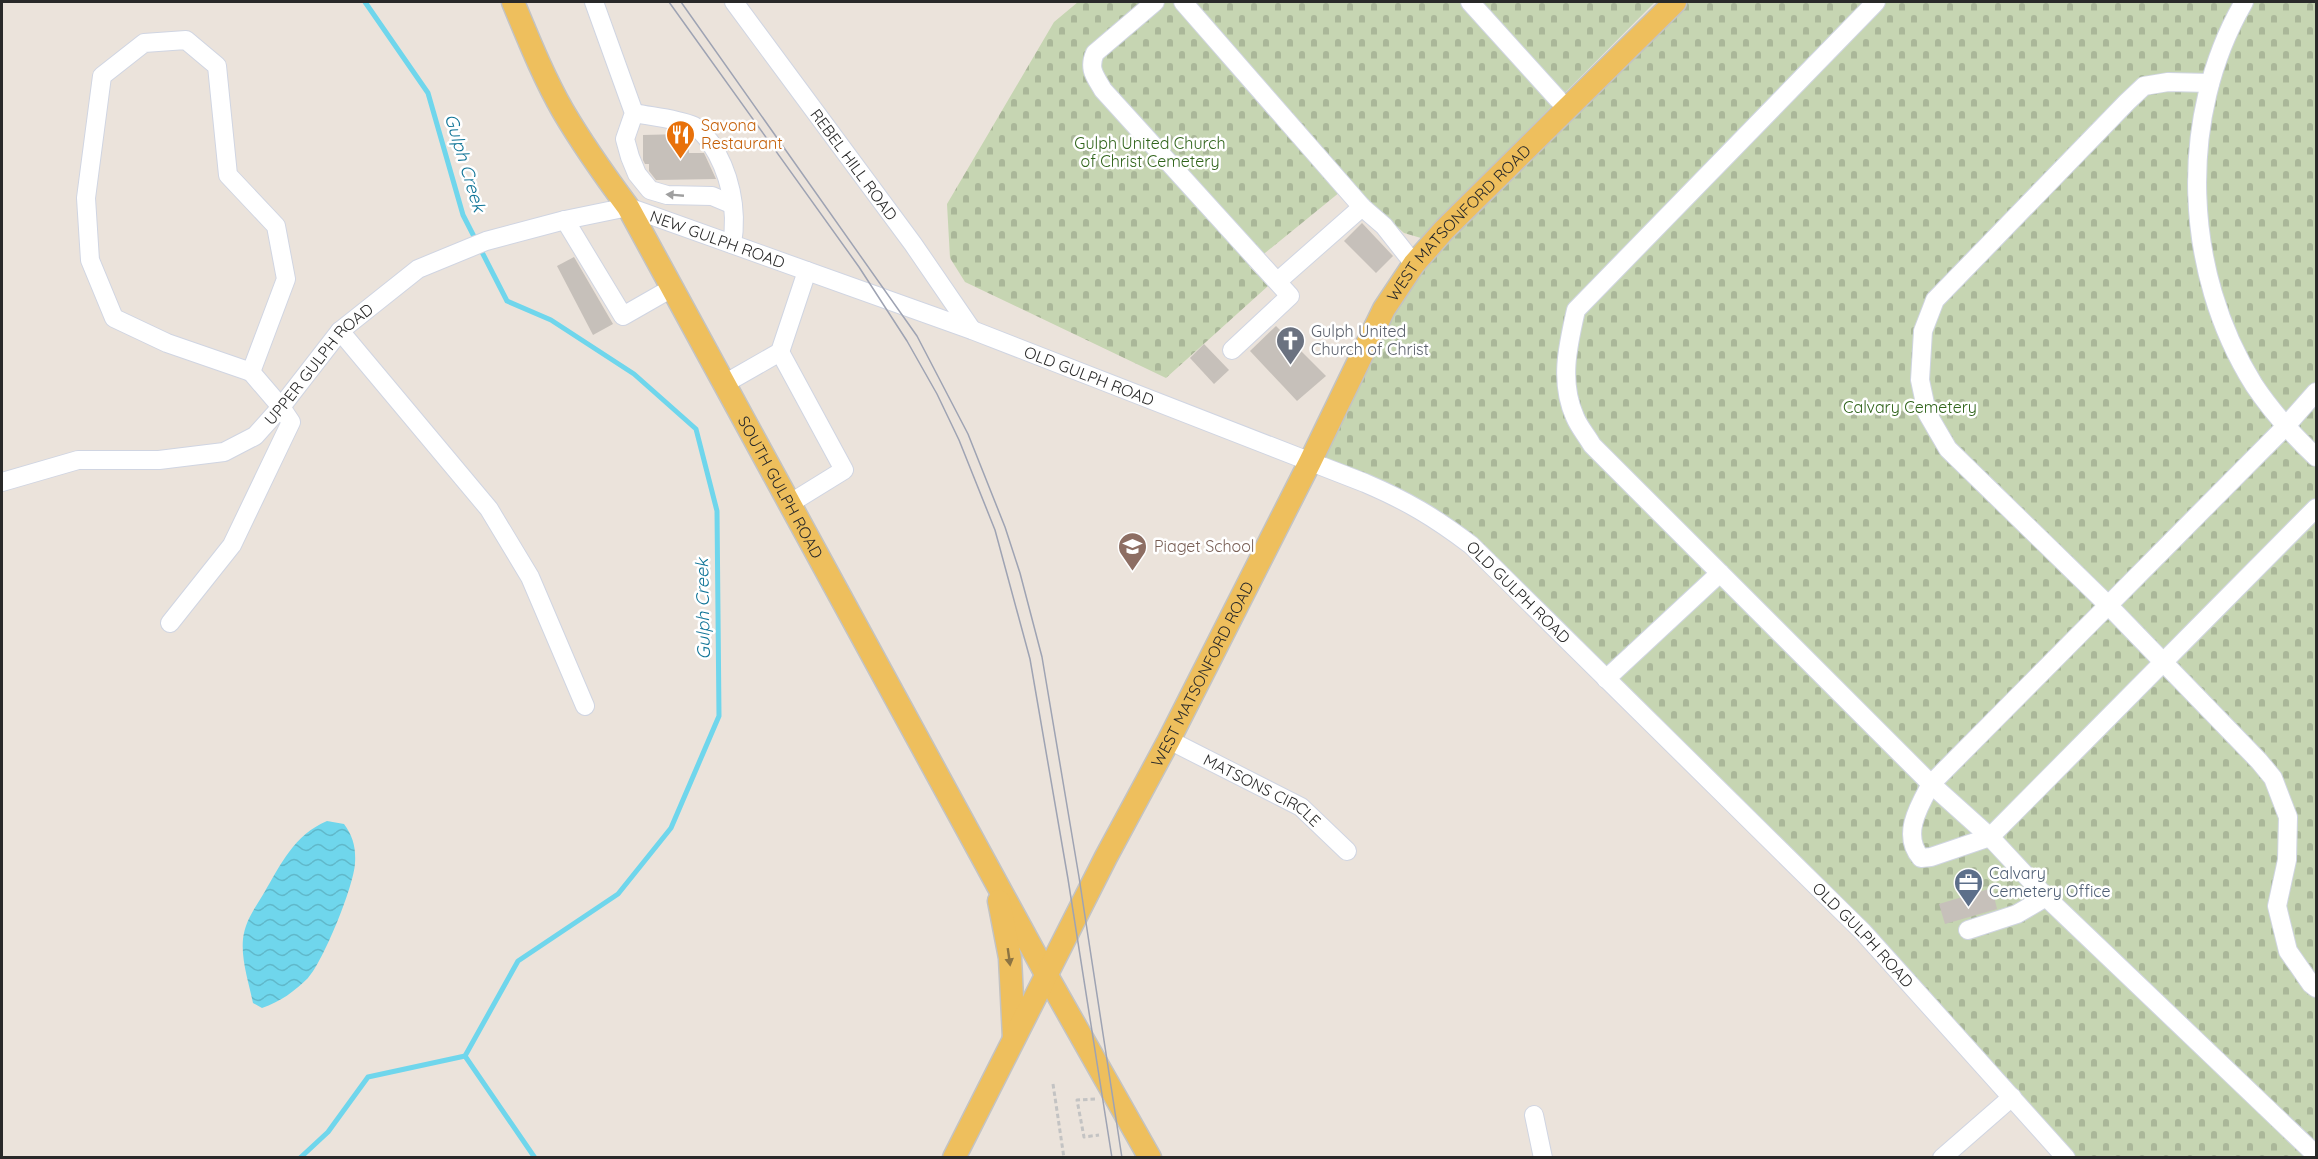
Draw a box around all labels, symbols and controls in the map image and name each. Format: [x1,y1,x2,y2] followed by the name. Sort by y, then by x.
[806,105,902,224] street label: REBEL HILL ROAD
[440,111,492,216] water label: Gulph Creek
[701,115,783,153] place label: Savona Restaurant
[664,118,696,160] restaurant icon: Savona Restaurant
[1074,133,1226,171] park label: Gulph United Church of Christ Cemetery
[1382,140,1535,305] street label: WEST MATSONFORD ROAD
[665,190,684,200] one-way arrow
[647,206,788,272] street label: NEW GULPH ROAD
[260,299,377,429] street label: UPPER GULPH ROAD
[1311,321,1429,359] place label: Gulph United Church of Christ
[1274,324,1306,366] church icon: Gulph United Church of Christ
[1021,341,1157,410] street label: OLD GULPH ROAD
[1843,397,1977,417] park label: Calvary Cemetery
[734,412,828,562] street label: SOUTH GULPH ROAD
[1117,530,1149,572] school or university icon: Piaget School
[1154,536,1255,556] place label: Piaget School
[1463,536,1575,648] street label: OLD GULPH ROAD
[690,557,715,660] water label: Gulph Creek
[1147,578,1258,770] street label: WEST MATSONFORD ROAD
[1200,749,1325,831] street label: MATSONS CIRCLE
[1989,863,2111,901] place label: Calvary Cemetery Office
[1952,866,1984,908] office icon: Calvary Cemetery Office
[1808,878,1918,991] street label: OLD GULPH ROAD
[1004,947,1013,966] one-way arrow

